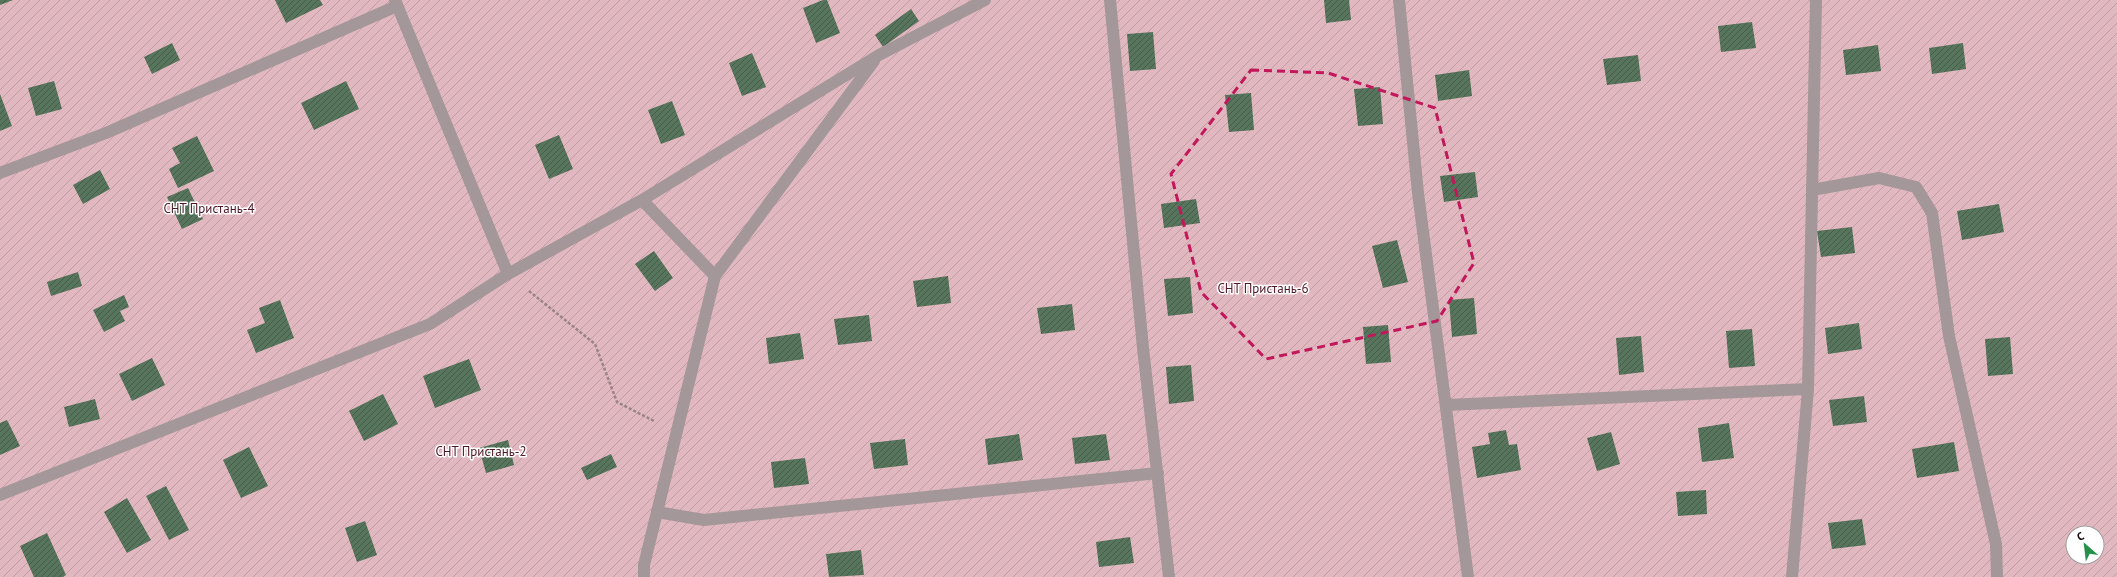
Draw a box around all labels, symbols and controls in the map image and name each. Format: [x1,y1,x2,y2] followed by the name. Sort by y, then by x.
[163,200,255,217] park label: СНТ Пристань-4
[1217,280,1309,297] park label: СНТ Пристань-6
[435,443,527,460] park label: СНТ Пристань-2
[2065,525,2105,565] north arrow
[2074,529,2086,544] text: С

